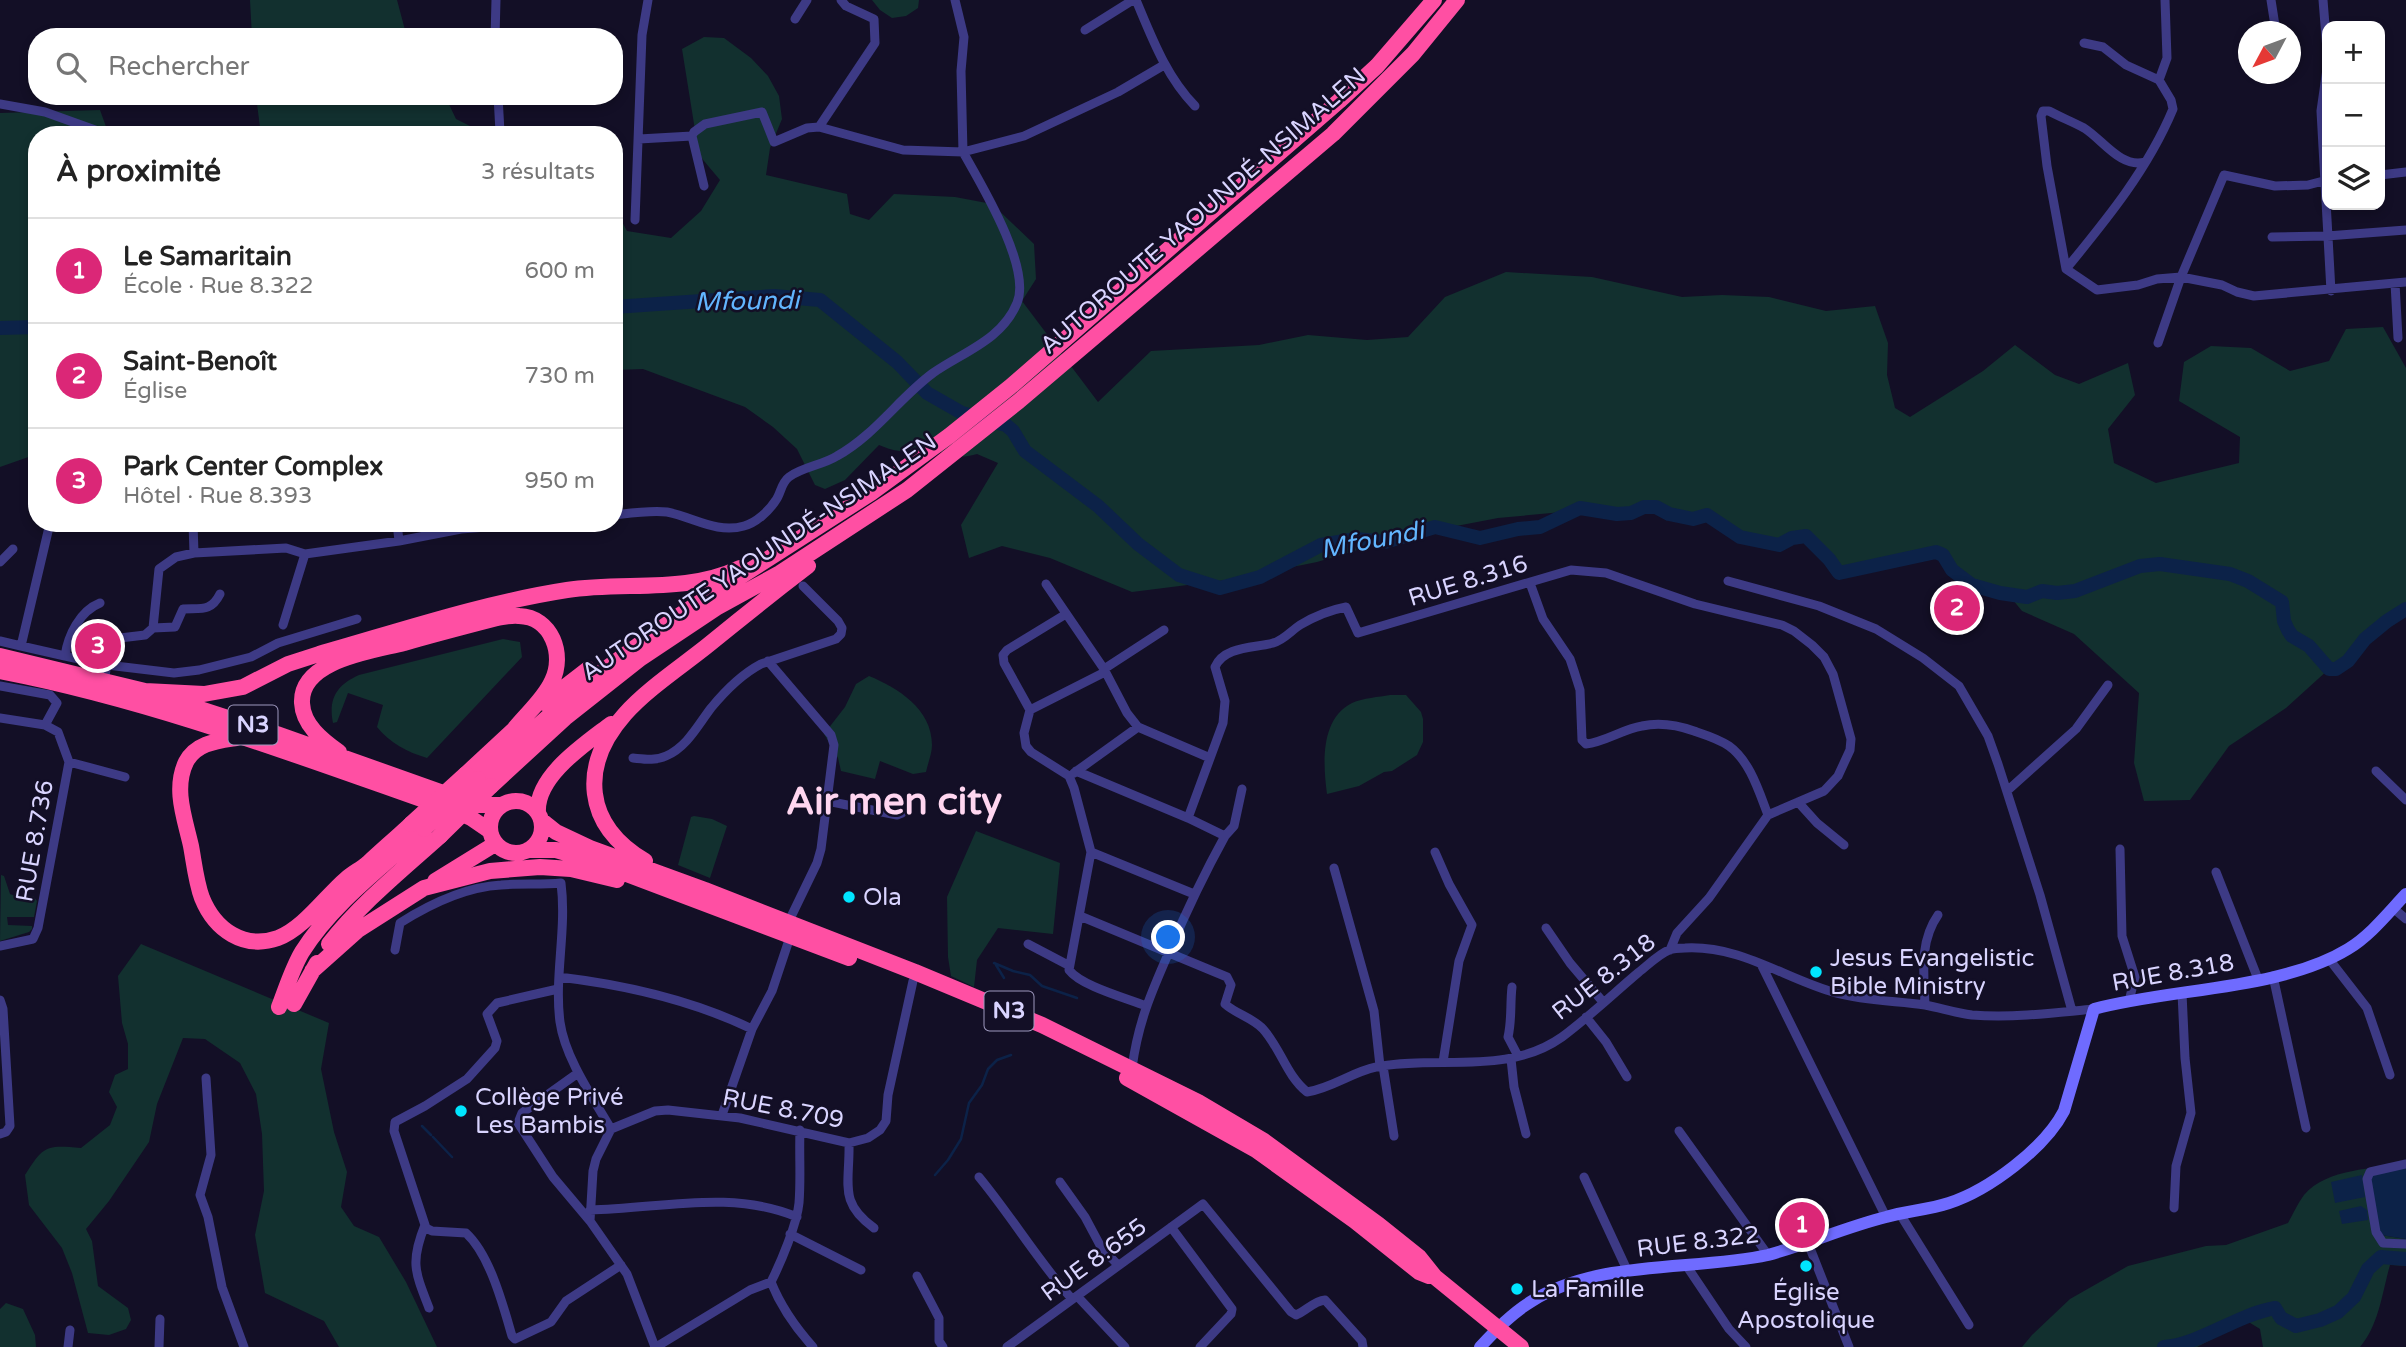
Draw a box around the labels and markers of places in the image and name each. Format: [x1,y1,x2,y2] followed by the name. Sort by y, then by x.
[1934,582,1980,634] pin: 2
[75,620,121,672] pin: 3
[863,883,902,912] place label: Ola
[841,889,857,905] marker: Ola
[1830,944,2034,1001] place label: Jesus Evangelistic Bible Ministry
[1808,964,1824,980] marker: Jesus Evangelistic Bible Ministry
[475,1083,624,1140] place label: Collège Privé Les Bambis
[453,1103,469,1119] marker: Collège Privé Les Bambis
[1779,1199,1825,1251] pin: 1
[1798,1258,1814,1274] marker: Église Apostolique
[1531,1275,1644,1304] place label: La Famille
[1737,1277,1875,1335] place label: Église Apostolique
[1509,1281,1525,1297] marker: La Famille

